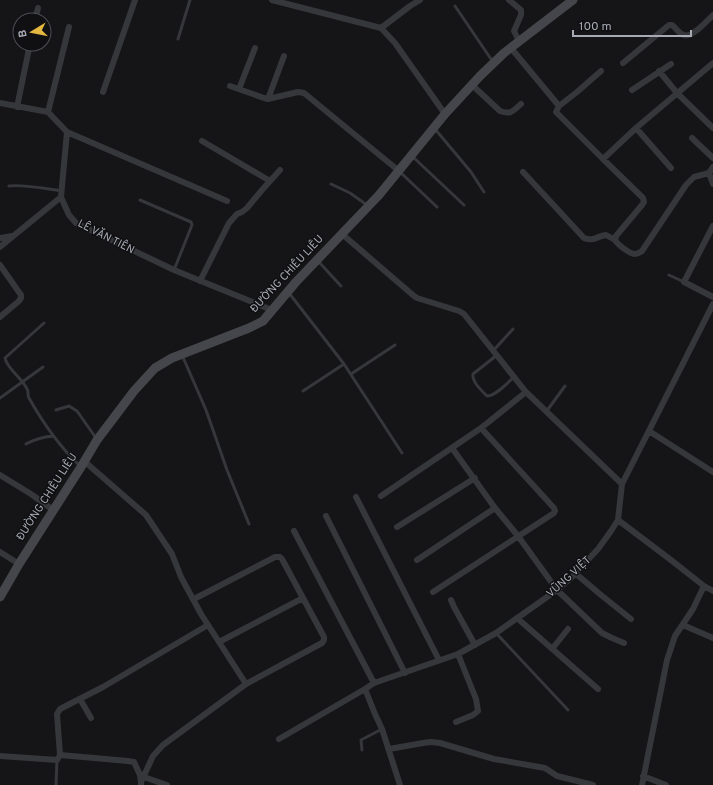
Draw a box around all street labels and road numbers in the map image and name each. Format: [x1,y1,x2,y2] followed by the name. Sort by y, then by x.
[75,216,137,257] street label: LÊ VĂN TIÊN
[247,232,327,316] street label: ĐƯỜNG CHIÊU LIÊU
[13,450,80,543] street label: ĐƯỜNG CHIÊU LIÊU
[543,552,594,601] street label: VŨNG VIỆT

